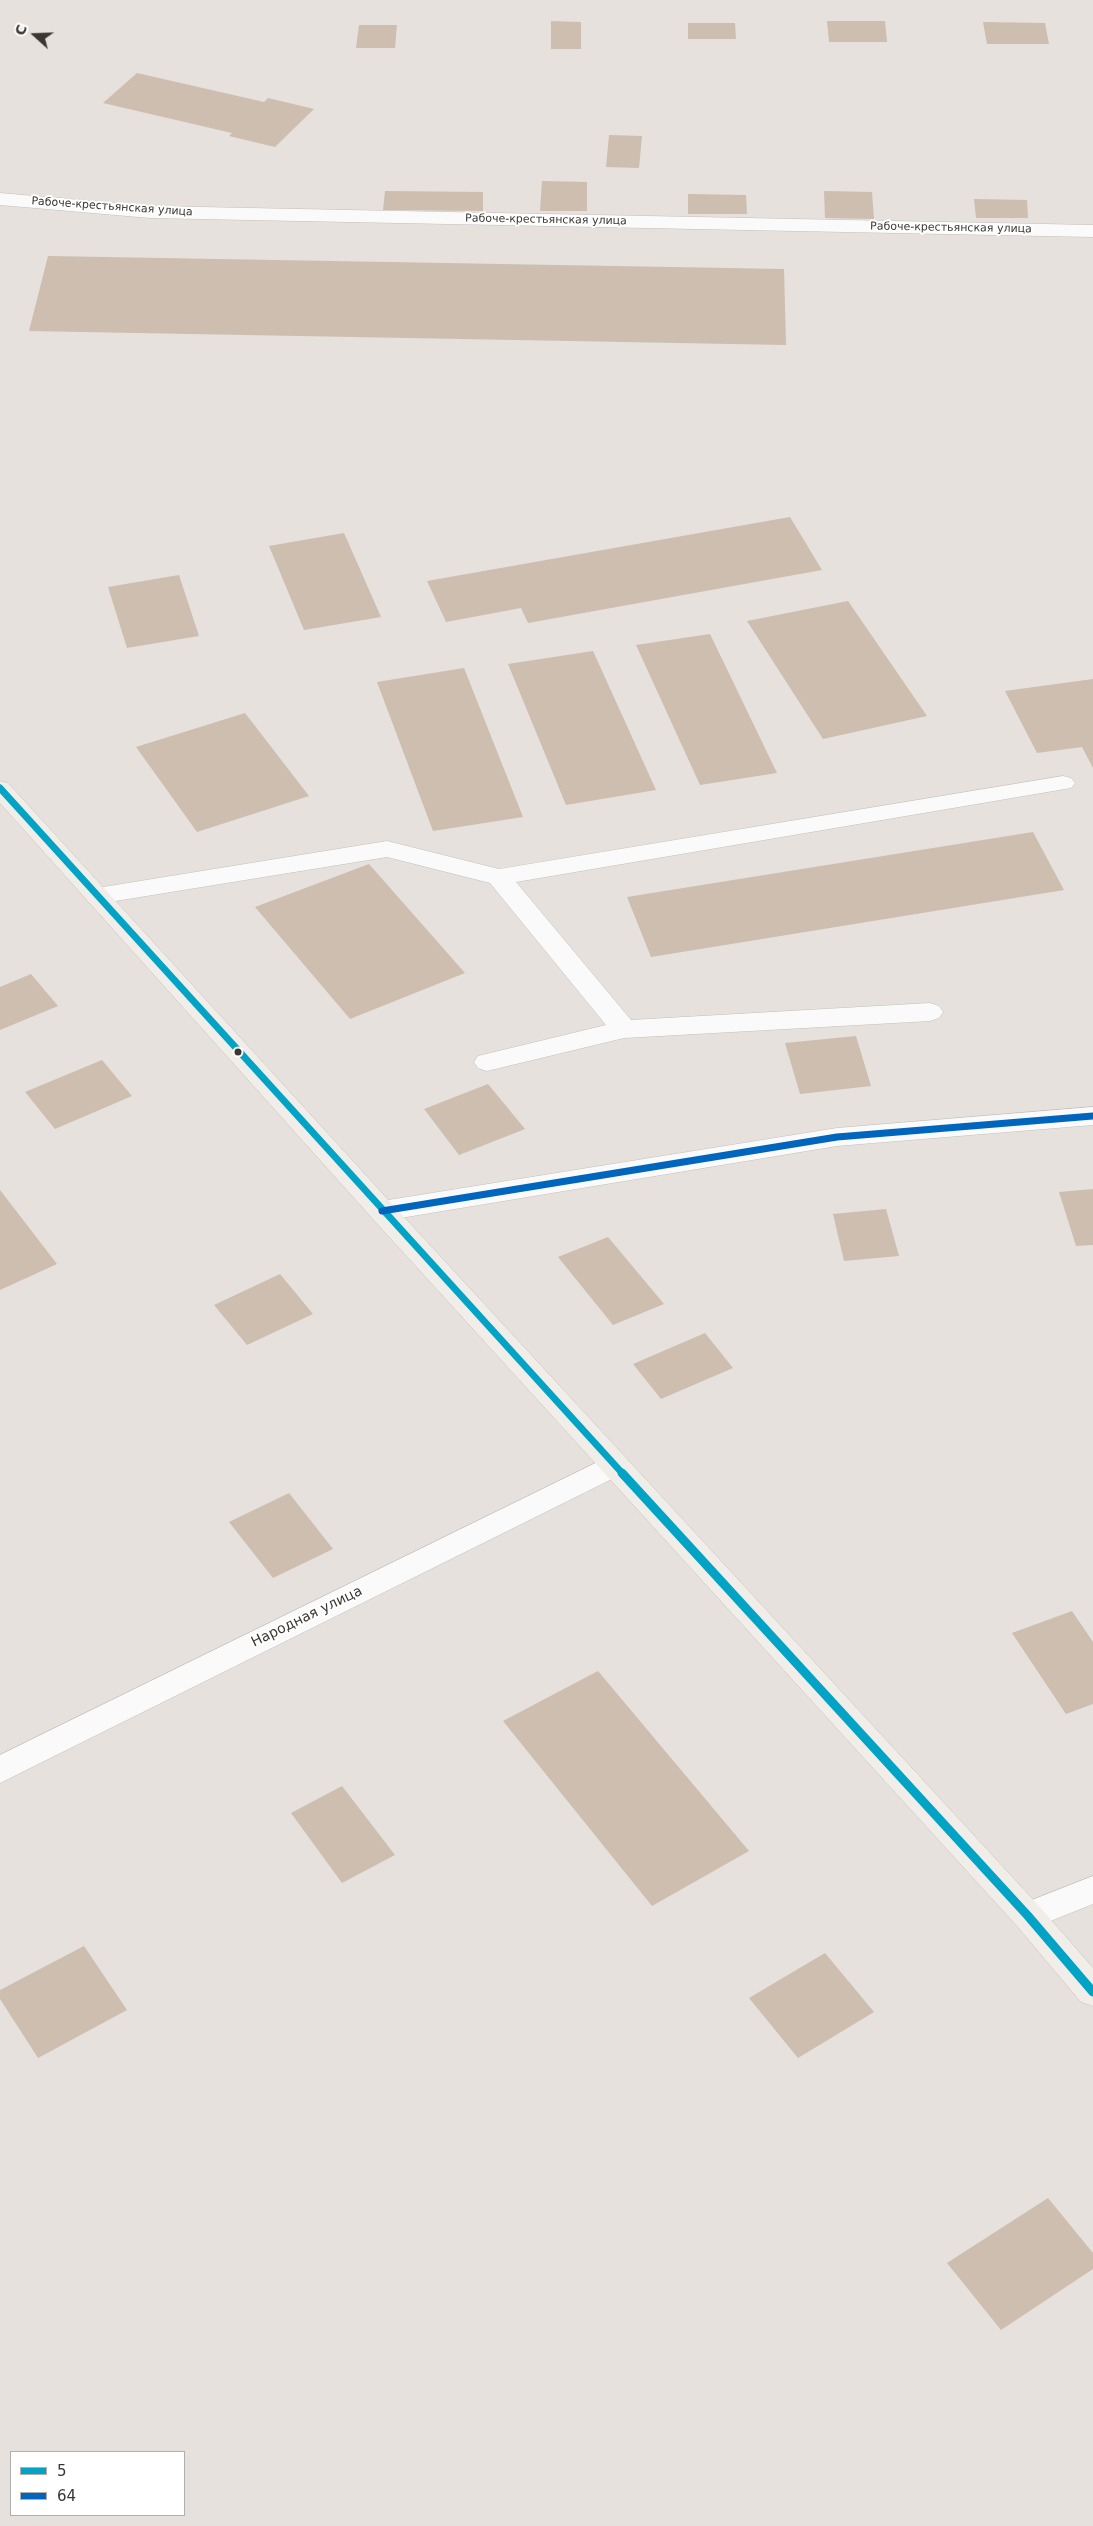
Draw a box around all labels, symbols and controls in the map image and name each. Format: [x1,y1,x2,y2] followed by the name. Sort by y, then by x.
[10,10,60,60] north arrow
[12,22,30,37] text: С
[31,195,193,219] street label: Рабоче-крестьянская улица
[465,212,627,228] street label: Рабоче-крестьянская улица
[870,220,1032,236] street label: Рабоче-крестьянская улица
[233,1047,243,1057] unlabelled marker
[249,1583,365,1651] street label: Народная улица
[10,2451,185,2516] legend
[57,2462,67,2480] text: 5
[57,2487,76,2505] text: 64

